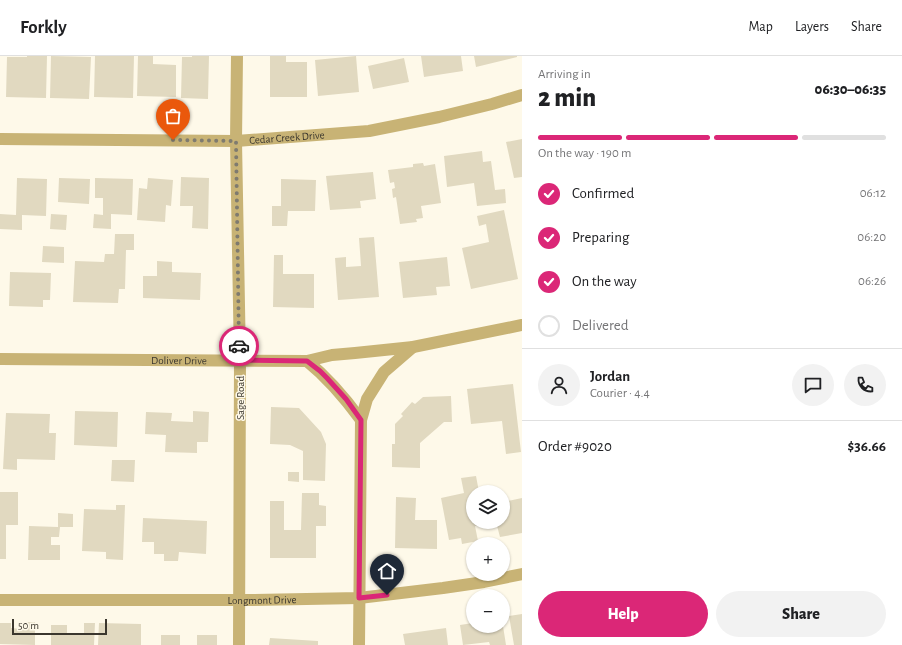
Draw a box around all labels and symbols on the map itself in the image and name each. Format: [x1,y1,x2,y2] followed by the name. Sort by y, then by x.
[156,99,190,140] pin
[249,129,325,145] street label: Cedar Creek Drive
[219,326,259,366] courier
[151,354,207,366] street label: Doliver Drive
[235,376,246,420] street label: Sage Road
[370,554,404,595] pin
[228,594,297,606] street label: Longmont Drive
[12,617,107,636] scale bar

